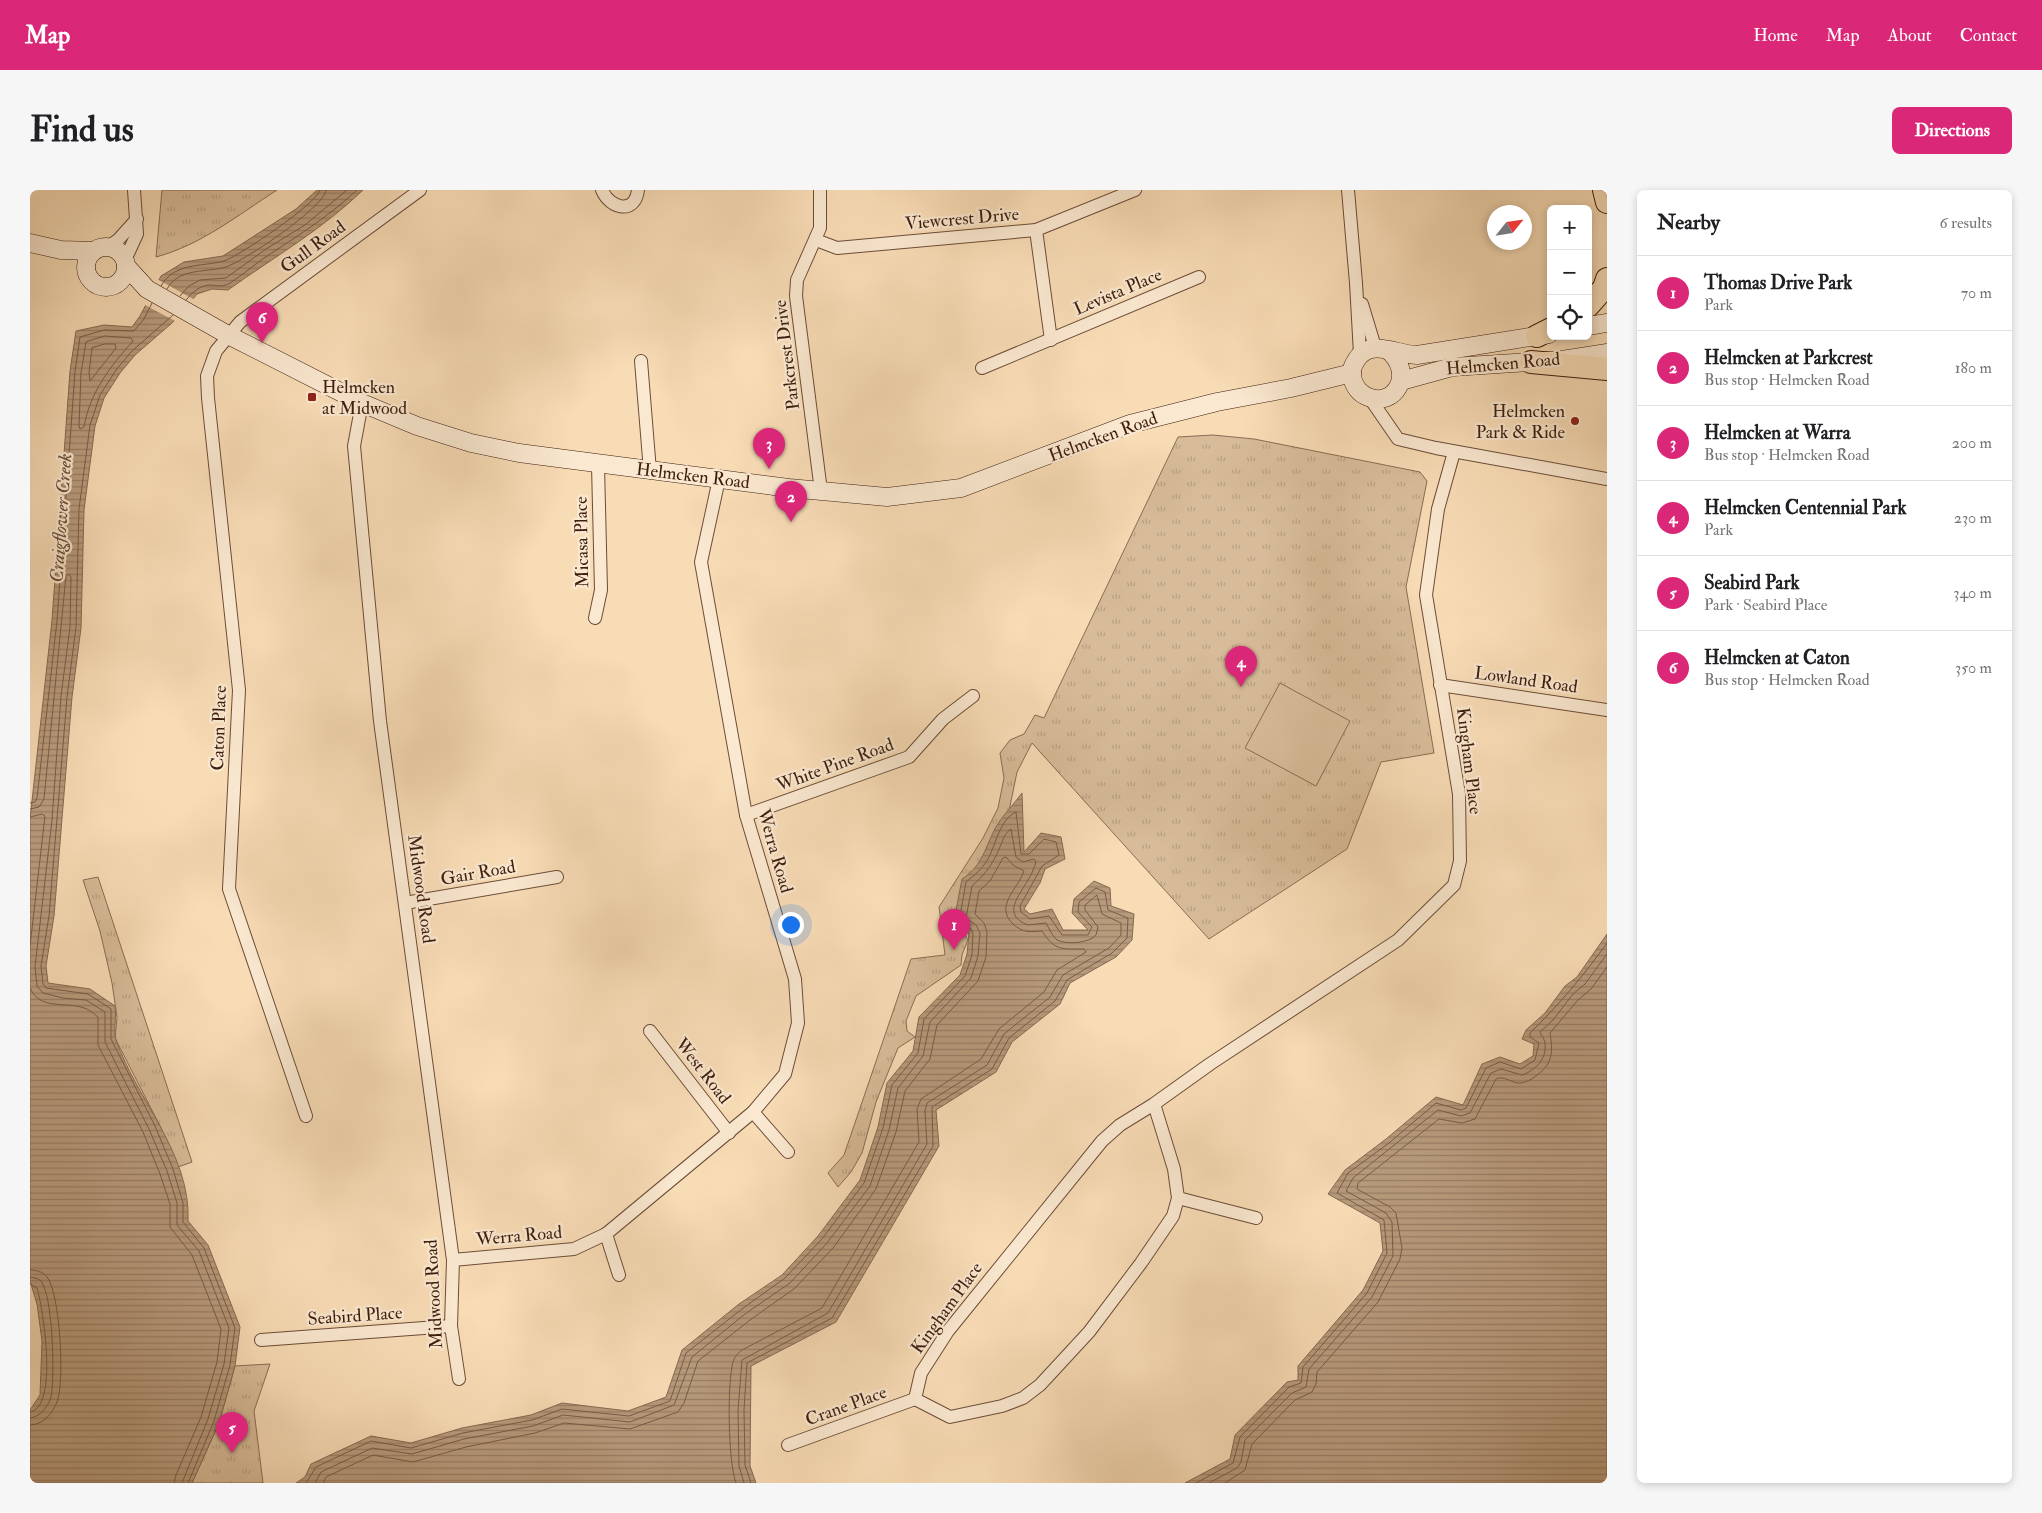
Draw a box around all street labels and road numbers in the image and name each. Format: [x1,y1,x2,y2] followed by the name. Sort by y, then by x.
[904,203,1020,235] street label: Viewcrest Drive
[276,216,350,278] street label: Gull Road
[1070,263,1166,321] street label: Levista Place
[769,298,805,411] street label: Parkcrest Drive
[1445,348,1561,380] street label: Helmcken Road
[1045,407,1161,467] street label: Helmcken Road
[635,458,751,494] street label: Helmcken Road
[570,496,594,588] street label: Micasa Place
[1473,661,1579,699] street label: Lowland Road
[206,684,232,771] street label: Caton Place
[1451,706,1487,816] street label: Kingham Place
[772,733,897,797] street label: White Pine Road
[752,805,798,896] street label: Werra Road
[402,833,440,945] street label: Midwood Road
[439,855,517,891] street label: Gair Road
[669,1033,736,1109] street label: West Road
[474,1221,563,1251] street label: Werra Road
[420,1239,448,1349] street label: Midwood Road
[906,1257,988,1358] street label: Kingham Place
[307,1301,404,1331] street label: Seabird Place
[802,1380,890,1431] street label: Crane Place

